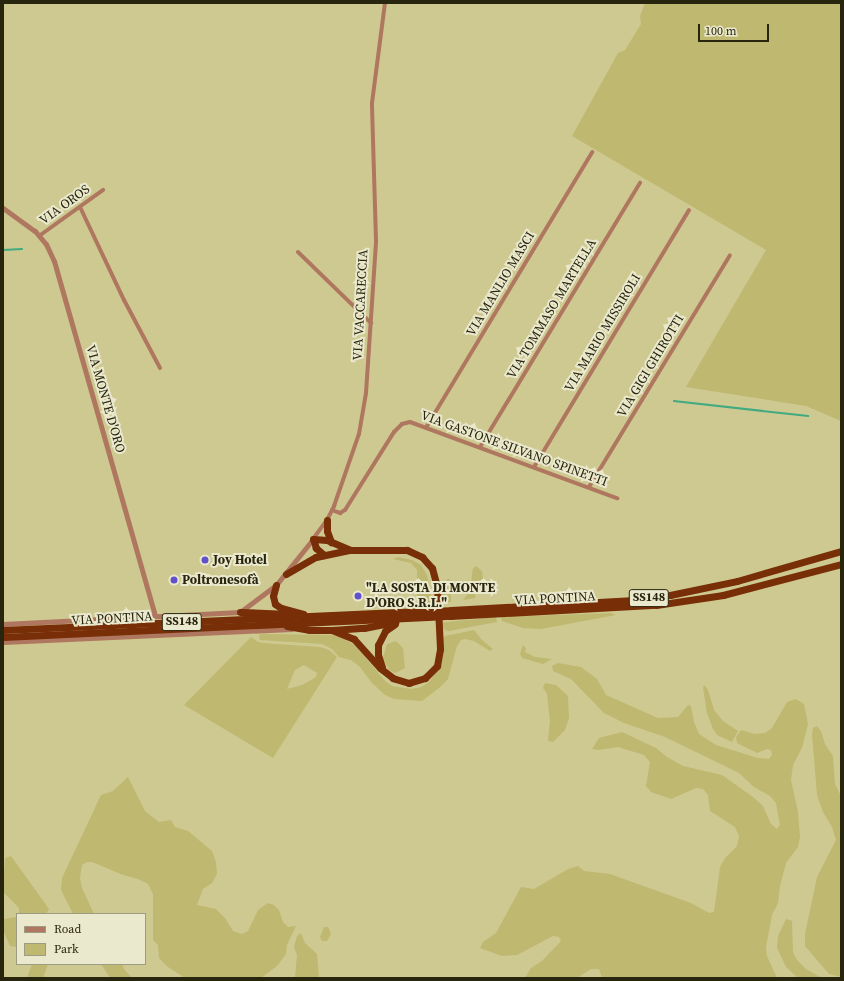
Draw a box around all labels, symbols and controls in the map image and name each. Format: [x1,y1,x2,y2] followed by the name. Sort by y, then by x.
[700,16,771,42] scale bar
[705,23,737,39] text: 100 m
[37,182,93,228] street label: VIA OROS
[464,229,538,339] street label: VIA MANLIO MASCI
[504,236,600,382] street label: VIA TOMMASO MARTELLA
[350,249,372,361] street label: VIA VACCARECCIA
[562,271,644,395] street label: VIA MARIO MISSIROLI
[614,312,688,420] street label: VIA GIGI GHIROTTI
[82,343,128,455] street label: VIA MONTE D'ORO
[418,408,610,490] street label: VIA GASTONE SILVANO SPINETTI
[213,552,267,568] place label: Joy Hotel
[200,555,210,565] marker: Joy Hotel
[182,572,259,588] place label: Poltronesofà
[169,575,179,585] marker: Poltronesofà
[366,581,495,612] place label: "LA SOSTA DI MONTE D'ORO S.R.L."
[628,588,670,608] road number: SS148
[514,589,596,609] street label: VIA PONTINA
[353,591,363,601] marker: "LA SOSTA DI MONTE D'ORO S.R.L."
[71,609,153,629] street label: VIA PONTINA
[161,612,203,632] road number: SS148
[16,913,146,965] legend
[54,921,81,937] text: Road
[54,941,79,957] text: Park

